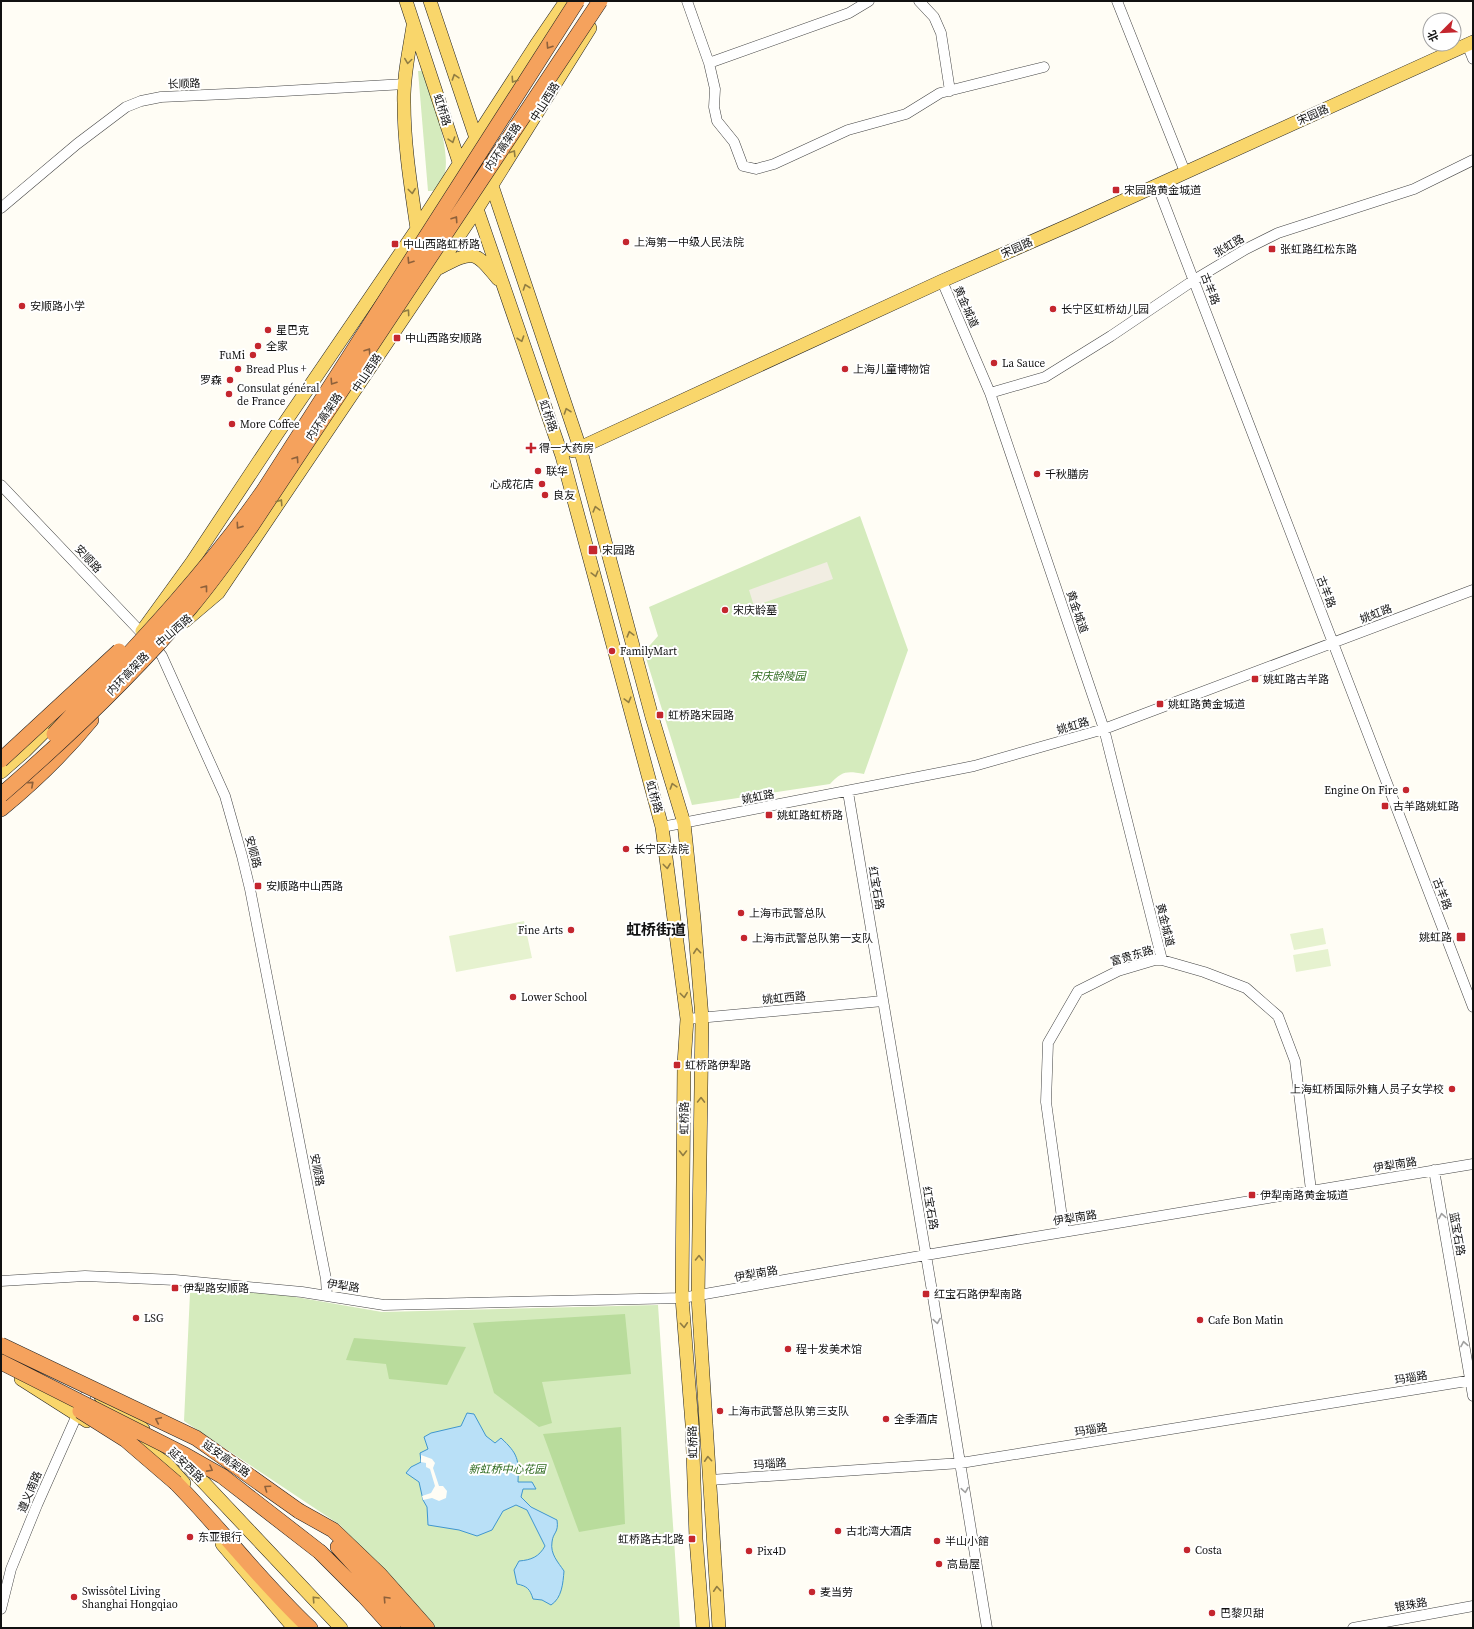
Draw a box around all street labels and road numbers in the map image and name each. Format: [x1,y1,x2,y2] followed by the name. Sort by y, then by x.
[167,76,201,92] street label: 长顺路
[527,79,563,125] street label: 中山西路
[430,92,454,128] street label: 虹桥路
[1295,101,1331,129] street label: 宋园路
[481,120,525,174] street label: 内环高架路
[1211,231,1247,261] street label: 张虹路
[999,234,1035,262] street label: 宋园路
[1197,271,1223,307] street label: 古羊路
[950,284,982,330] street label: 黄金城道
[349,350,385,396] street label: 中山西路
[302,390,346,444] street label: 内环高架路
[536,398,560,434] street label: 虹桥路
[71,542,105,576] street label: 安顺路
[1313,574,1339,610] street label: 古羊路
[1063,589,1091,635] street label: 黄金城道
[1358,601,1394,627] street label: 姚虹路
[152,611,196,651] street label: 中山西路
[104,649,152,699] street label: 内环高架路
[1055,714,1091,738] street label: 姚虹路
[642,779,666,815] street label: 虹桥路
[740,786,776,808] street label: 姚虹路
[241,834,265,870] street label: 安顺路
[865,865,887,911] street label: 红宝石路
[1429,876,1455,912] street label: 古羊路
[1152,902,1178,948] street label: 黄金城道
[1109,943,1155,969] street label: 富贵东路
[761,989,807,1007] street label: 姚虹西路
[677,1102,692,1135] street label: 虹桥路
[306,1152,328,1188] street label: 安顺路
[1372,1154,1418,1176] street label: 伊犁南路
[919,1185,941,1231] street label: 红宝石路
[1052,1207,1098,1229] street label: 伊犁南路
[1446,1211,1468,1257] street label: 蓝宝石路
[733,1263,779,1285] street label: 伊犁南路
[326,1276,360,1296] street label: 伊犁路
[1394,1368,1428,1388] street label: 玛瑙路
[1074,1420,1108,1440] street label: 玛瑙路
[685,1425,701,1459] street label: 虹桥路
[199,1437,253,1481] street label: 延安高架路
[165,1444,207,1486] street label: 延安西路
[753,1455,787,1473] street label: 玛瑙路
[15,1469,45,1515] street label: 遵义南路
[1393,1595,1429,1615] street label: 银珠路

